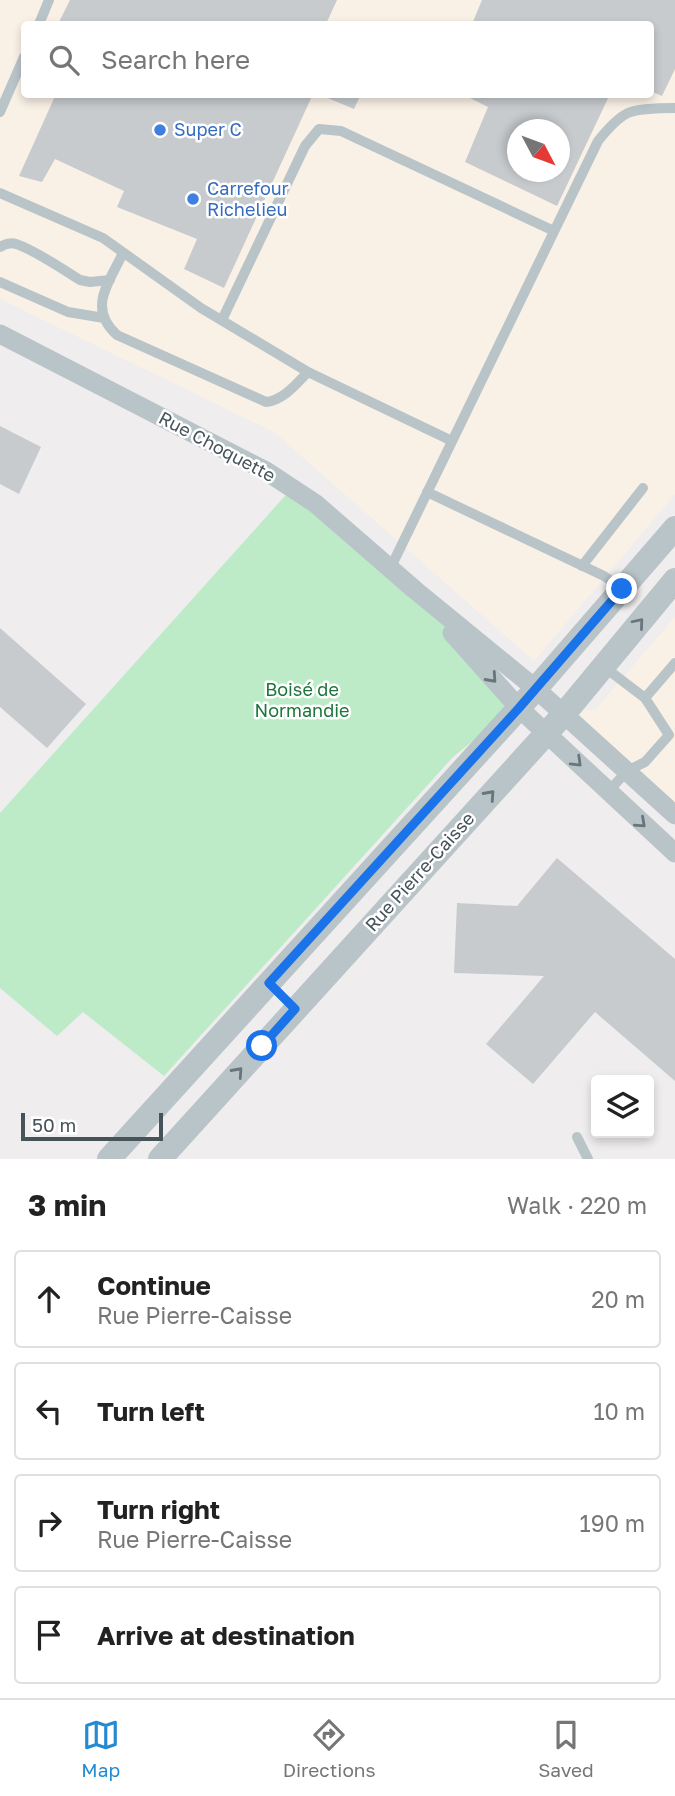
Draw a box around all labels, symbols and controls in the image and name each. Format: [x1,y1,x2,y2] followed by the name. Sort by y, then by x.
[21,21,654,98] search box
[45,41,83,79] icon: search
[101,44,250,75] text: Search here
[174,118,242,140] place label: Super C
[507,119,570,182] north arrow
[152,122,168,138] marker: Super C
[207,177,289,220] place label: Carrefour Richelieu
[185,191,201,207] marker: Carrefour Richelieu
[155,406,280,486] street label: Rue Choquette
[606,573,637,604] route end
[631,619,643,632] one-way arrow
[484,670,496,683] one-way arrow
[254,678,350,721] park label: Boisé de Normandie
[569,754,582,767] one-way arrow
[482,790,494,803] one-way arrow
[360,807,479,935] street label: Rue Pierre-Caisse
[633,815,646,827] one-way arrow
[246,1030,277,1061] route start
[230,1067,242,1080] one-way arrow
[591,1075,654,1138] map controls
[591,1075,654,1138] button: layers
[21,1110,163,1142] scale bar
[32,1113,76,1136] text: 50 m
[28,1187,106,1223] text: 3 min
[507,1191,647,1219] text: Walk · 220 m
[97,1270,211,1301] text: Continue
[30,1280,68,1318] icon: ahead
[591,1285,645,1313] text: 20 m
[97,1301,292,1329] text: Rue Pierre-Caisse
[30,1392,68,1430] icon: left
[97,1396,205,1427] text: Turn left
[593,1397,645,1425] text: 10 m
[97,1494,220,1525] text: Turn right
[30,1504,68,1542] icon: right
[580,1509,645,1537] text: 190 m
[97,1525,292,1553] text: Rue Pierre-Caisse
[30,1616,68,1654] icon: arrive
[97,1620,355,1651] text: Arrive at destination
[81,1716,120,1781] tab: Map
[283,1716,376,1781] tab: Directions
[538,1716,594,1781] tab: Saved

